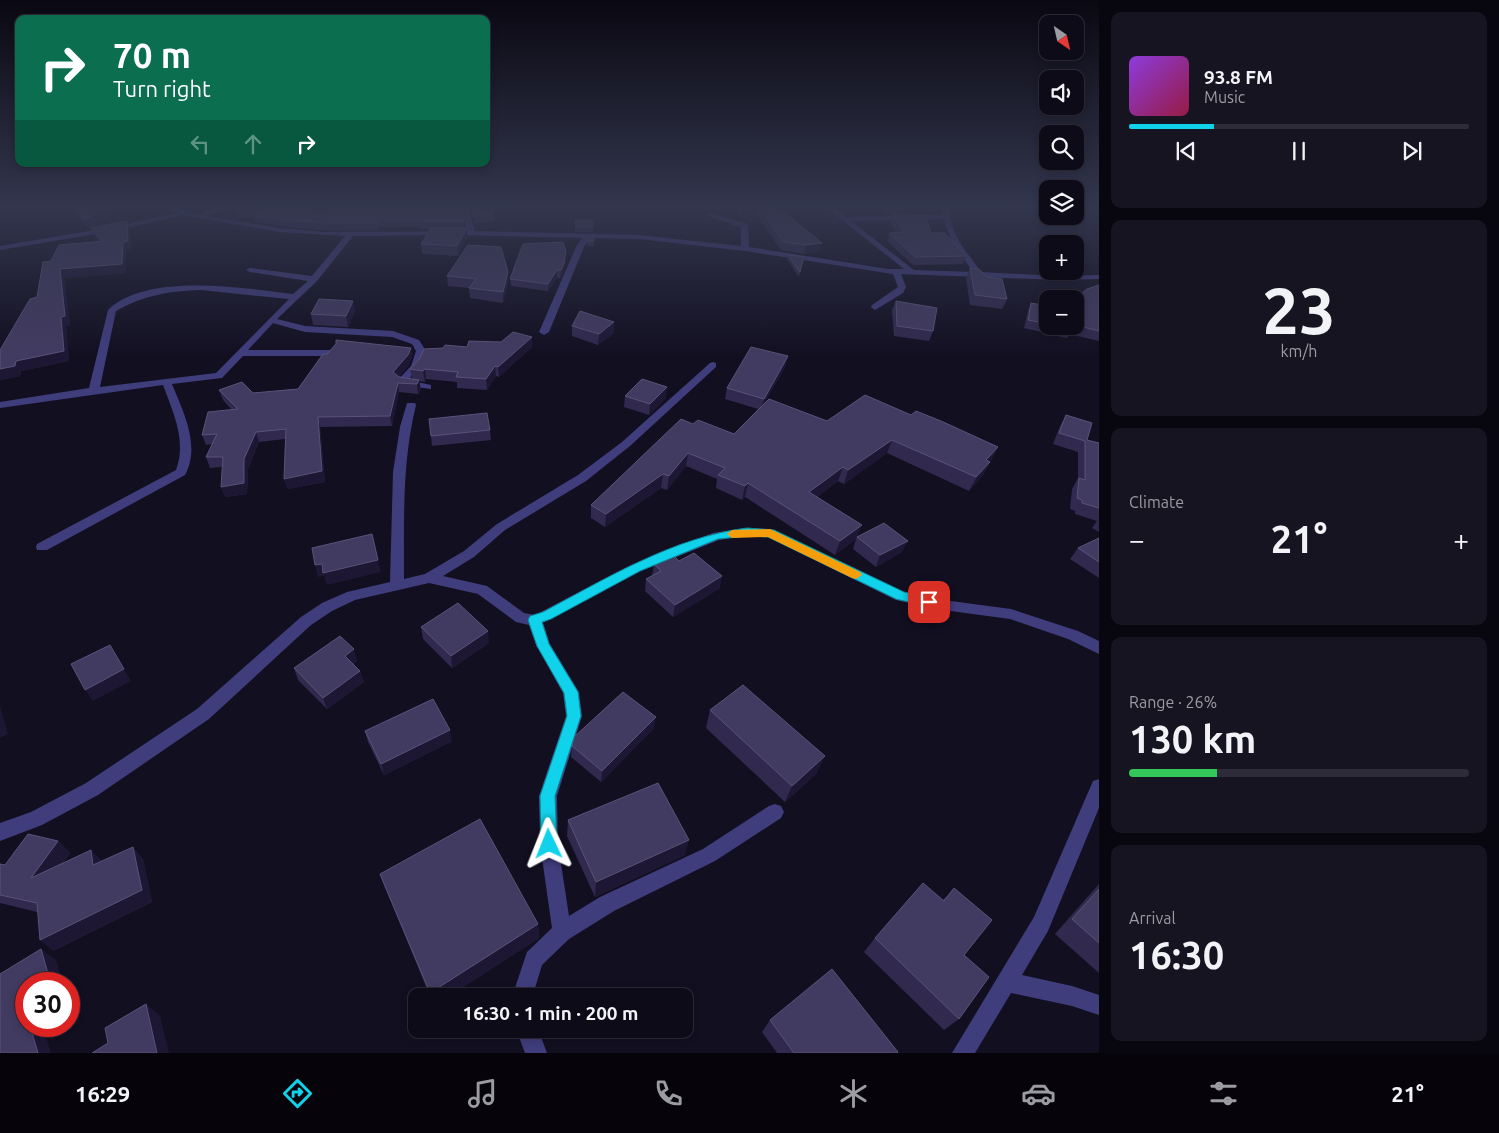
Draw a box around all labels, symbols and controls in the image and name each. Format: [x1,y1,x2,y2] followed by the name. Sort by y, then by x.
[1039,15,1084,60] north arrow
[1039,15,1084,335] map controls
[30,35,95,100] icon: right
[113,35,191,75] text: 70 m
[1204,66,1273,88] text: 93.8 FM
[1039,70,1084,115] button: sound
[113,76,211,101] text: Turn right
[1204,88,1245,106] text: Music
[1039,125,1084,170] button: search
[186,130,214,158] icon: left
[239,130,267,158] icon: ahead
[292,130,320,158] icon: right
[1172,137,1200,165] icon: previous
[1285,137,1313,165] icon: pause
[1398,137,1426,165] icon: next
[1039,180,1084,225] button: layers
[1039,235,1084,280] button: +
[1262,273,1336,346] text: 23
[1039,290,1084,335] button: −
[1281,342,1317,360] text: km/h
[1129,493,1184,511] text: Climate
[1271,518,1327,560] text: 21°
[1129,524,1145,555] text: −
[1453,524,1469,555] text: +
[908,581,950,623] pin
[915,588,943,616] icon: arrive
[1129,693,1217,711] text: Range · 26%
[1129,718,1256,760] text: 130 km
[522,817,574,869] position arrow
[1129,909,1176,927] text: Arrival
[1129,934,1224,976] text: 16:30
[15,972,80,1037] speed limit sign: 30
[463,1002,638,1024] text: 16:30 · 1 min · 200 m
[280,1076,315,1111] icon: directions
[465,1076,500,1111] icon: music
[651,1076,686,1111] icon: phone
[836,1076,871,1111] icon: climate
[1021,1076,1056,1111] icon: car
[1206,1076,1241,1111] icon: filters
[75,1081,130,1106] text: 16:29
[1391,1081,1424,1106] text: 21°

